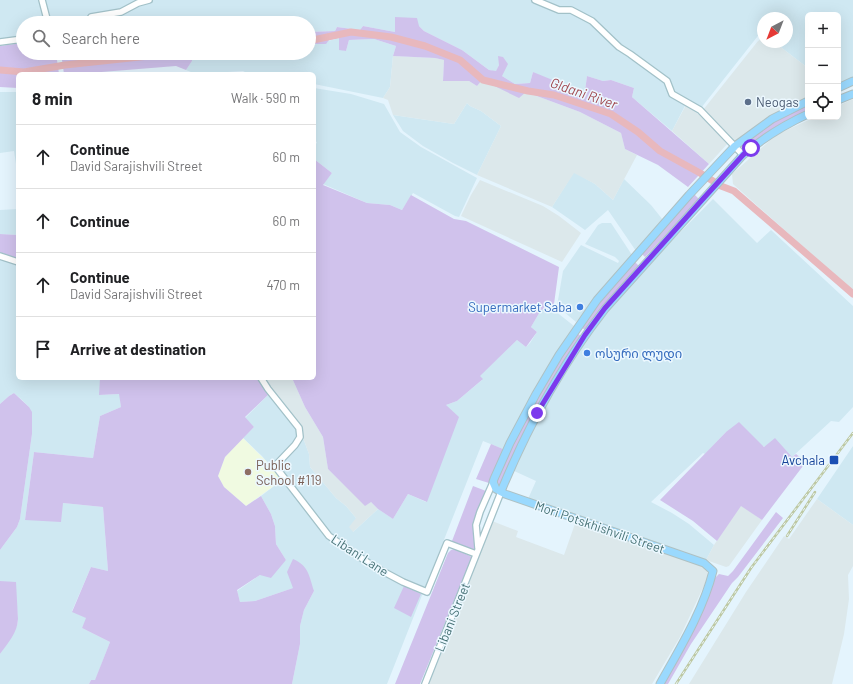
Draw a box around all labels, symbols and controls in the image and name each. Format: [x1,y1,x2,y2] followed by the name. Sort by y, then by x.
[757,12,793,48] north arrow
[805,12,841,120] map controls
[805,12,841,48] button: +
[16,16,316,60] search box
[30,27,52,49] icon: search
[62,29,140,47] text: Search here
[805,48,841,84] button: −
[548,74,621,113] water label: Gldani River
[805,84,841,120] button: locate
[32,88,72,108] text: 8 min
[231,90,300,106] text: Walk · 590 m
[756,94,799,110] place label: Neogas
[743,97,753,107] marker: Neogas
[742,139,760,157] route start
[70,140,130,158] text: Continue
[32,146,54,168] icon: ahead
[273,149,300,165] text: 60 m
[70,158,203,174] text: David Sarajishvili Street
[32,210,54,232] icon: ahead
[70,212,130,230] text: Continue
[273,213,300,229] text: 60 m
[70,268,130,286] text: Continue
[32,274,54,296] icon: ahead
[266,277,300,293] text: 470 m
[70,286,203,302] text: David Sarajishvili Street
[468,299,572,315] place label: Supermarket Saba
[575,302,585,312] marker: Supermarket Saba
[32,338,54,360] icon: arrive
[70,340,206,358] text: Arrive at destination
[595,345,682,362] place label: ოსური ლუდი
[582,348,592,358] marker: ოსური ლუდი
[528,404,546,422] route end
[781,452,825,468] place label: Avchala
[828,454,840,466] marker: Avchala
[256,457,322,488] place label: Public School #119
[243,467,253,477] marker: Public School #119
[533,497,667,557] street label: Mori Potskhishvili Street
[328,531,392,580] street label: Libani Lane
[431,580,473,654] street label: Libani Street

